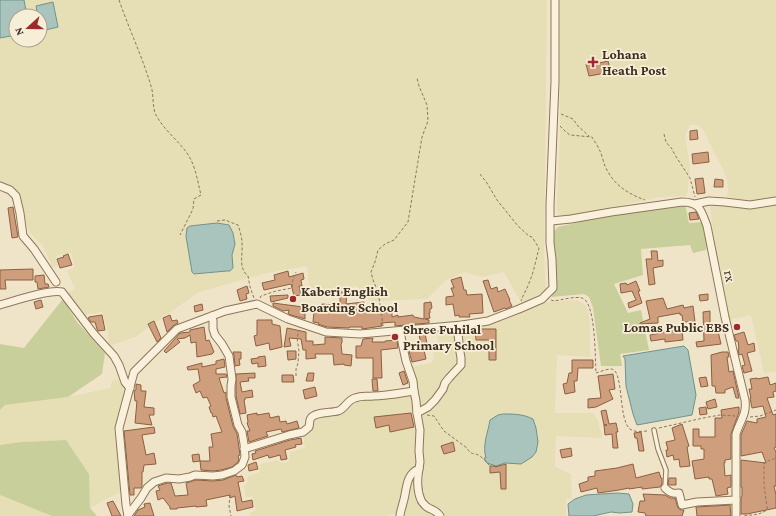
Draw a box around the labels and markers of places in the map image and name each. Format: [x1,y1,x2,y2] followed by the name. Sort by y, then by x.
[602,46,667,78] place label: Lohana Heath Post
[587,56,599,68] marker: Lohana Heath Post
[301,283,398,315] place label: Kaberi English Boarding School
[288,294,298,304] marker: Kaberi English Boarding School
[623,319,729,335] place label: Lomas Public EBS
[403,321,494,353] place label: Shree Fuhilal Primary School
[732,322,742,332] marker: Lomas Public EBS
[390,332,400,342] marker: Shree Fuhilal Primary School

